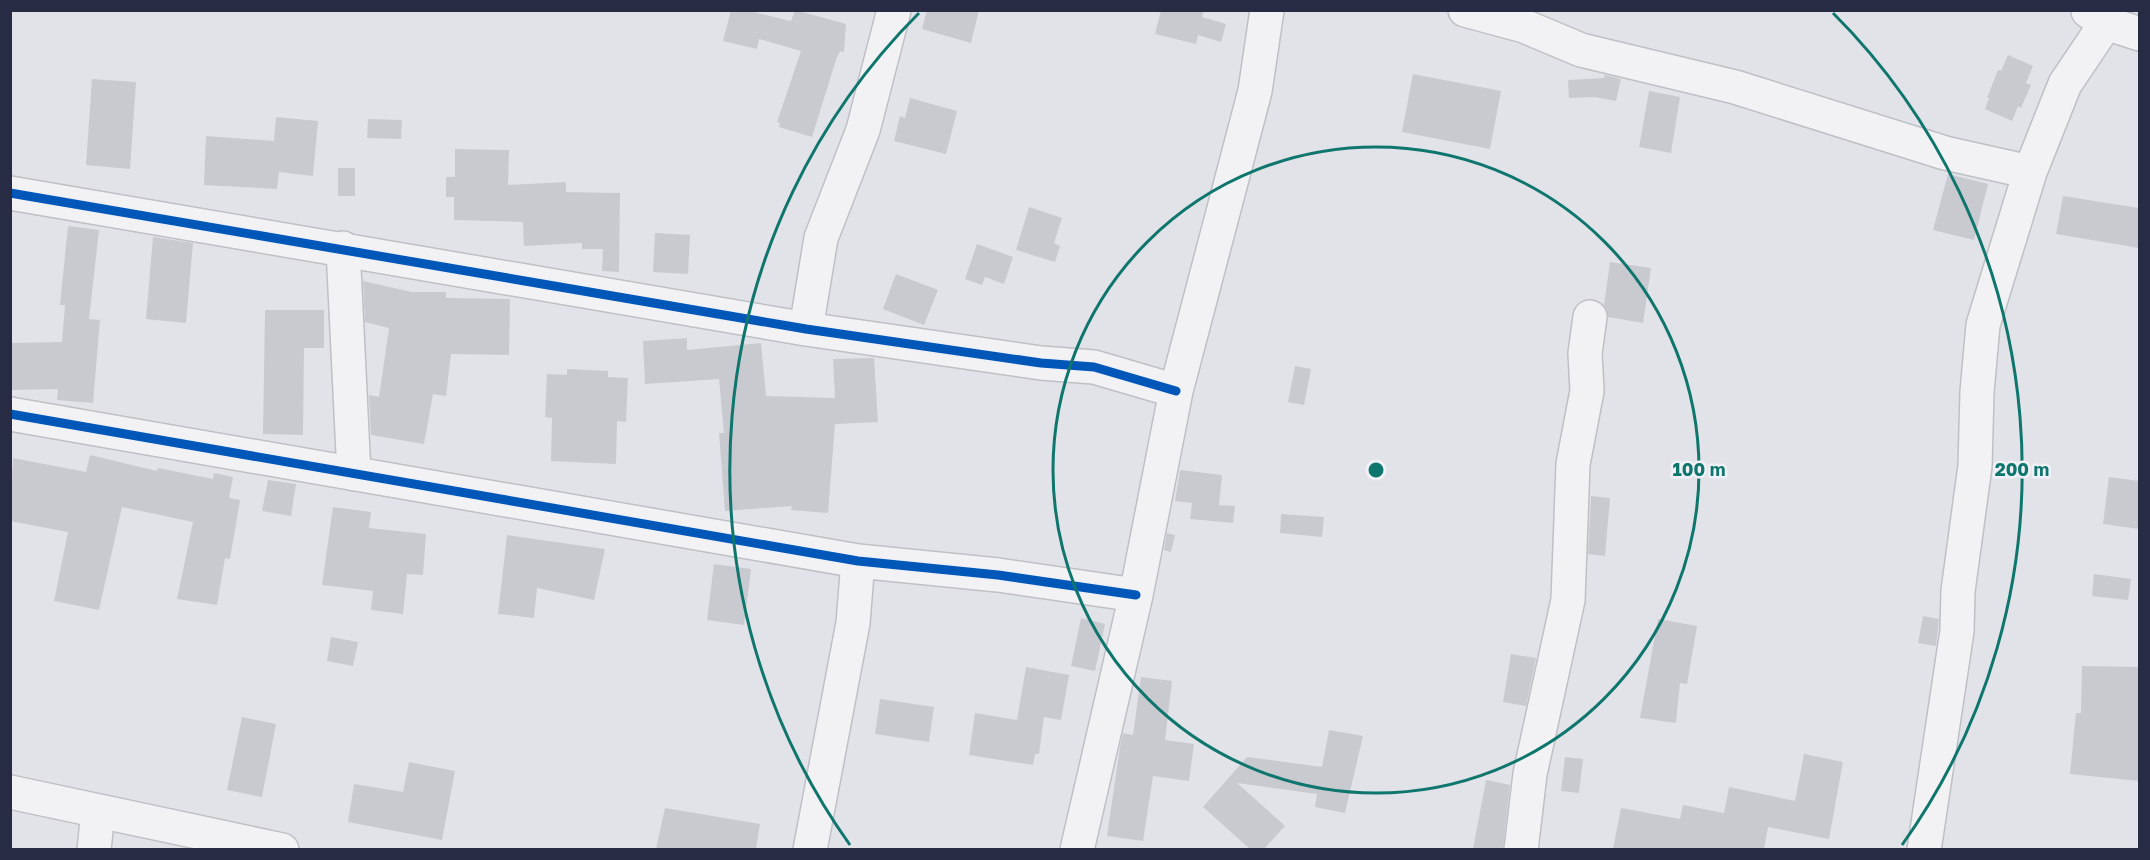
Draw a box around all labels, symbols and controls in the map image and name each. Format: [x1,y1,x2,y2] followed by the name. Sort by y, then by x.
[1673,458,1725,480] text: 100 m
[1995,458,2049,480] text: 200 m
[1366,460,1386,480] centre of rings

